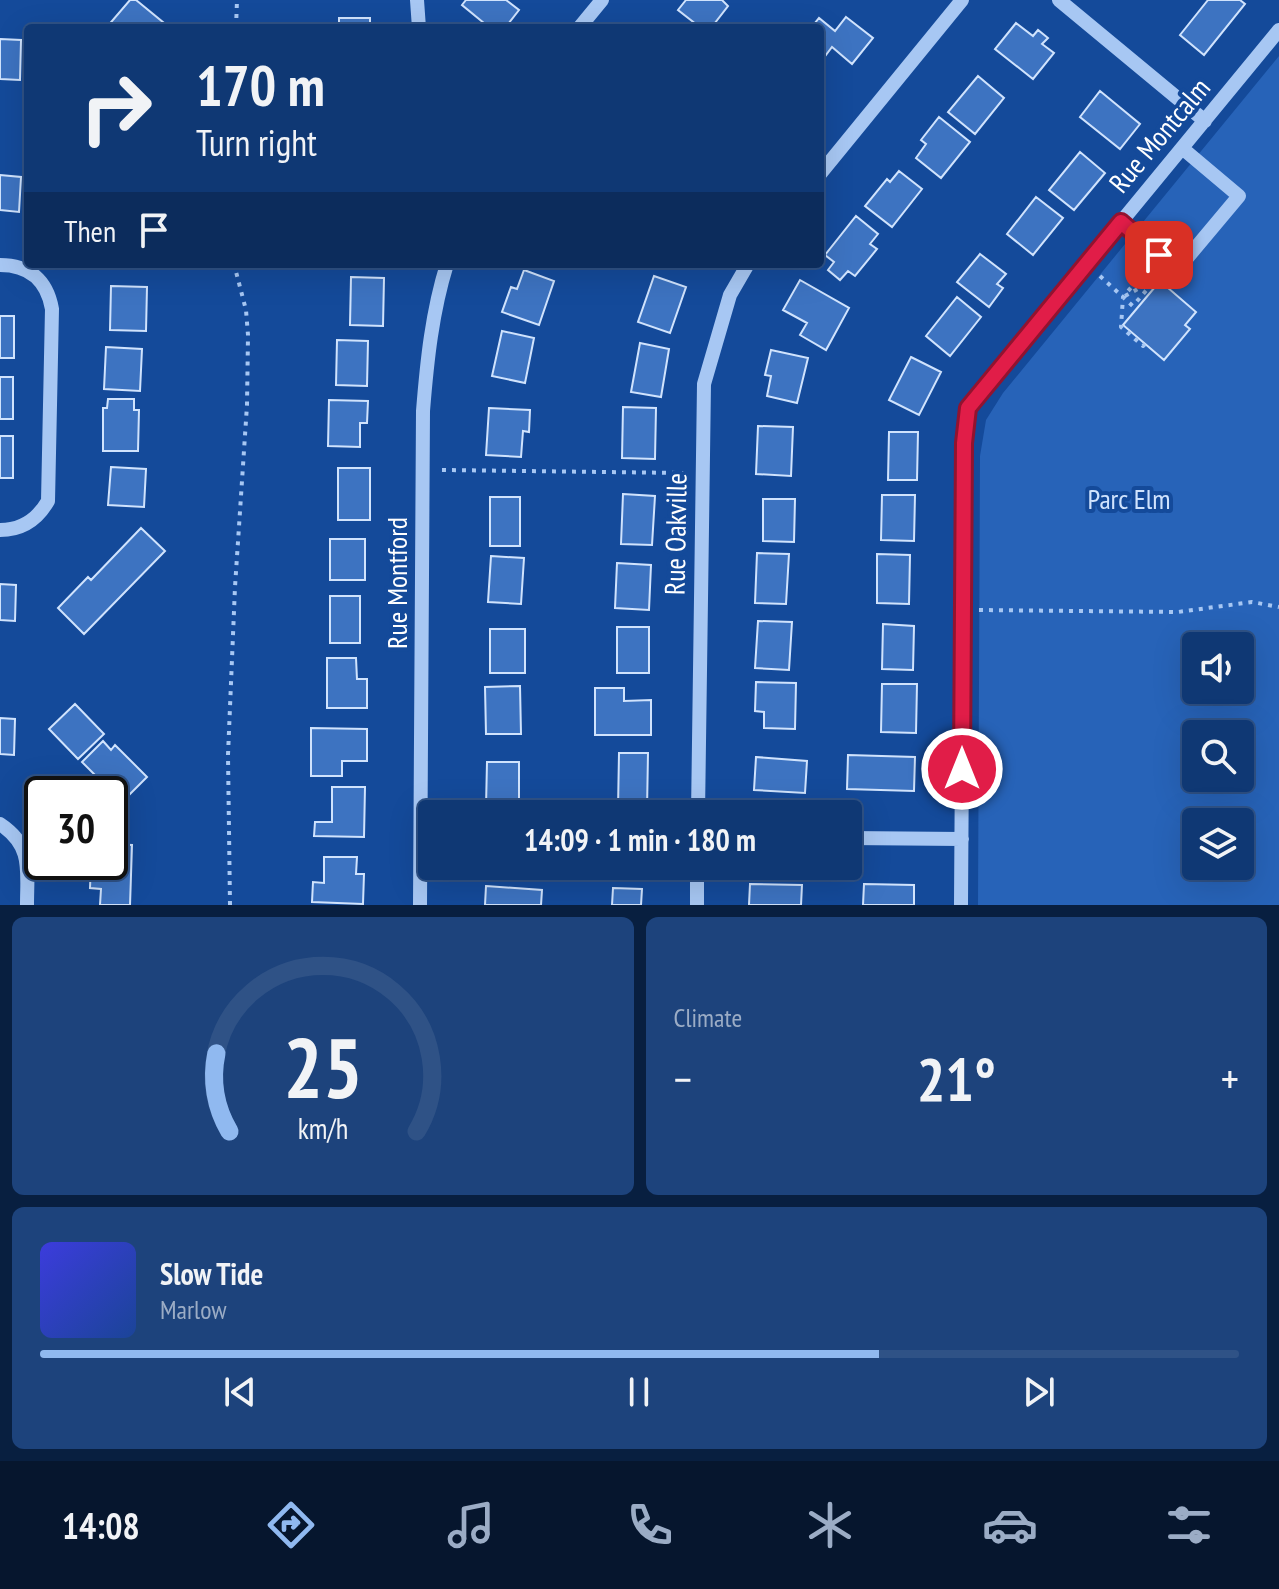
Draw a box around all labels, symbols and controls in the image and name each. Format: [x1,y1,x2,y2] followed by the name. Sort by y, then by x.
[196,49,325,121] text: 170 m
[64,56,168,160] icon: right
[1100,70,1218,200] street label: Rue Montcalm
[196,119,317,166] text: Turn right
[132,208,176,252] icon: arrive
[64,211,116,250] text: Then
[1125,221,1193,289] pin
[1137,233,1181,277] icon: arrive
[655,473,695,595] street label: Rue Oakville
[1088,480,1170,517] park label: Parc Elm
[378,517,415,649] street label: Rue Montford
[1182,632,1254,880] map controls
[1182,632,1254,704] button: sound
[1182,720,1254,792] button: search
[920,727,1004,811] position arrow
[24,776,128,880] speed limit sign: 30
[1182,808,1254,880] button: layers
[524,820,756,859] text: 14:09 · 1 min · 180 m
[674,1001,742,1034] text: Climate
[283,1013,363,1121] text: 25
[917,1040,996,1118] text: 21°
[674,1050,692,1107] text: −
[1221,1050,1239,1107] text: +
[297,1110,348,1147] text: km/h
[160,1254,263,1293] text: Slow Tide
[160,1293,226,1326] text: Marlow
[218,1370,262,1414] icon: previous
[617,1370,661,1414] icon: pause
[1017,1370,1061,1414] icon: next
[263,1497,319,1553] icon: directions
[443,1497,499,1553] icon: music
[622,1497,678,1553] icon: phone
[802,1497,858,1553] icon: climate
[982,1497,1038,1553] icon: car
[1161,1497,1217,1553] icon: filters
[62,1502,140,1549] text: 14:08

